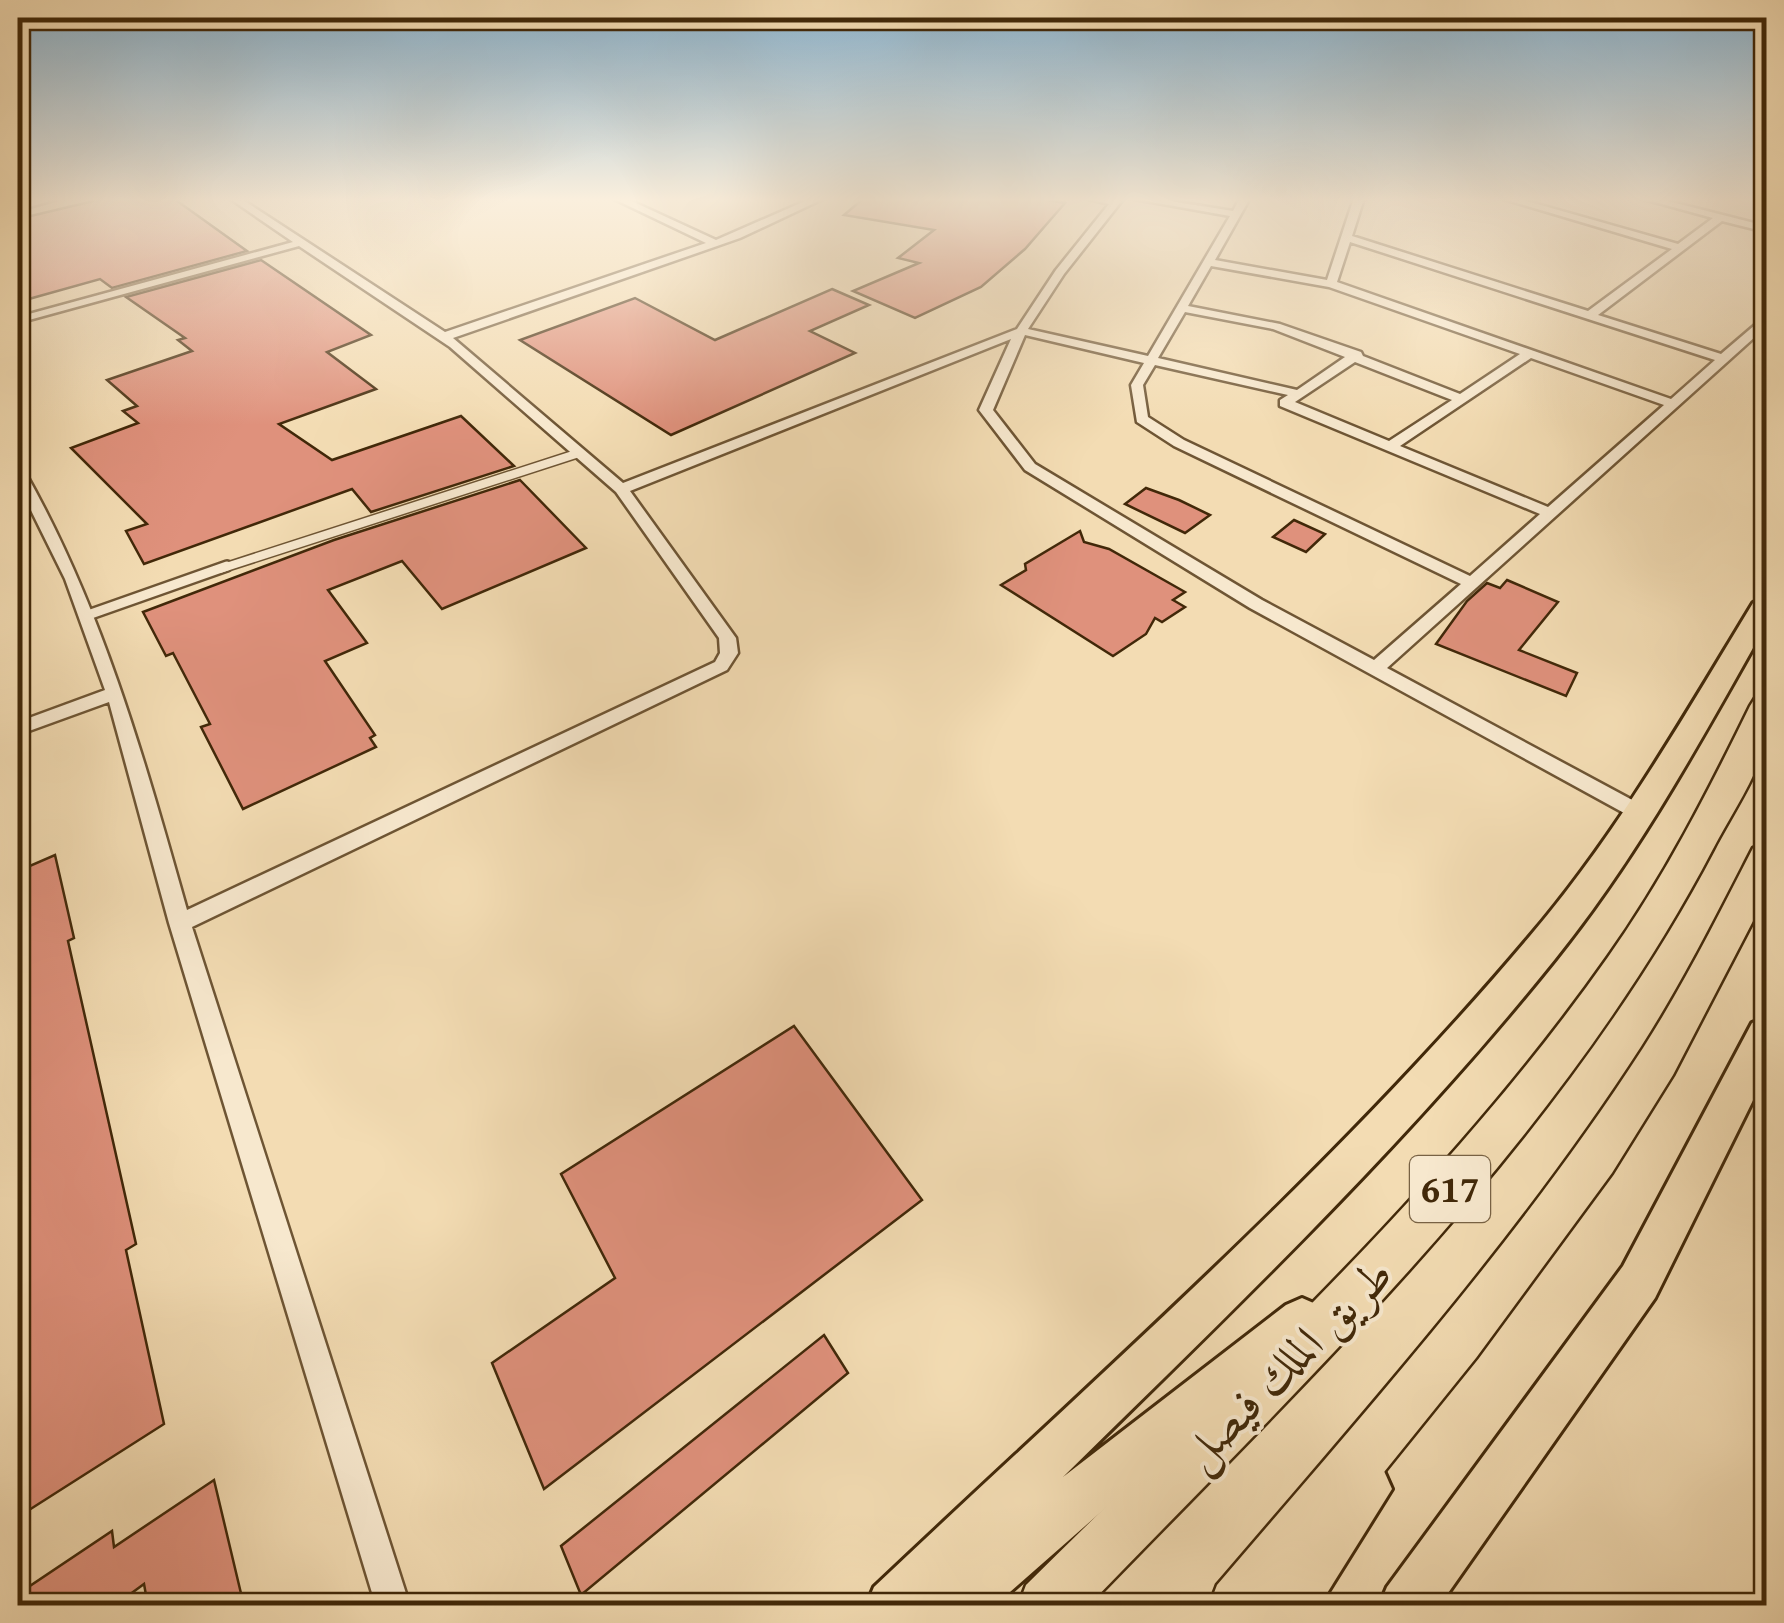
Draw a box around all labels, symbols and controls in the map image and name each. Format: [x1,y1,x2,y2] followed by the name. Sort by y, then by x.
[1410,1156,1490,1222] road number: 617
[1163,1240,1408,1485] street label: طريق الملك فيصل

